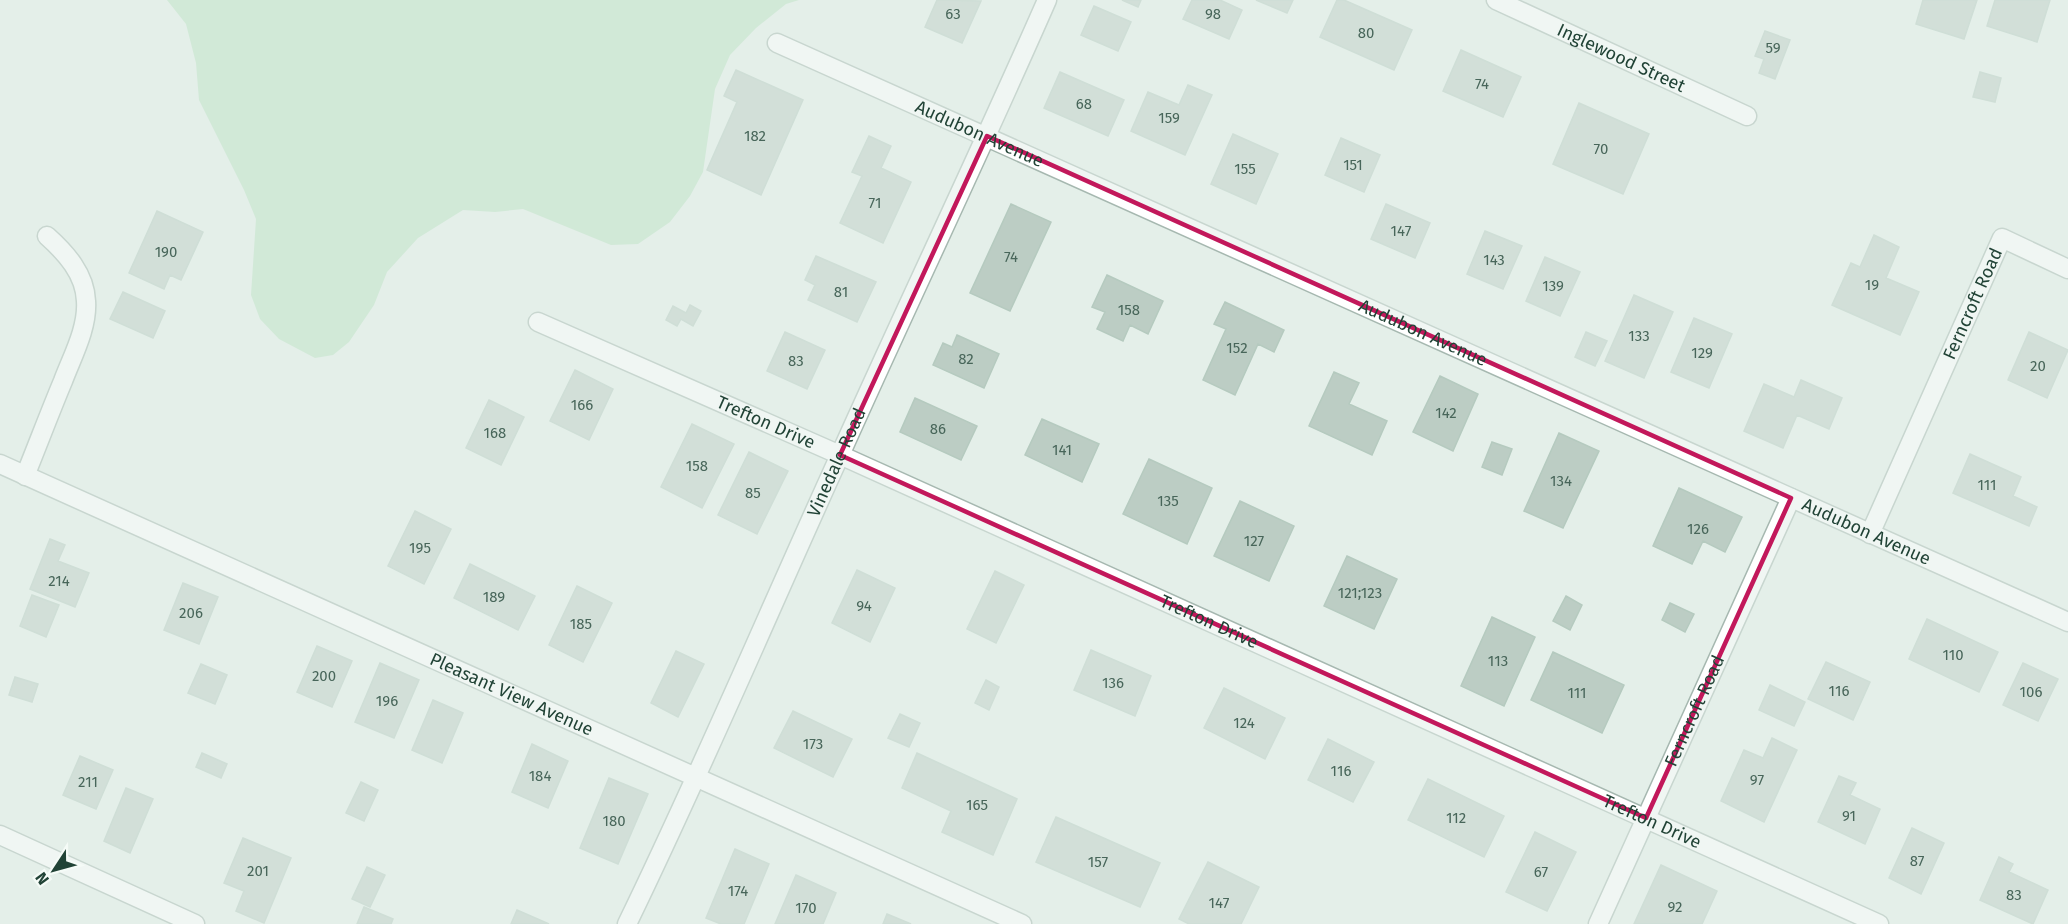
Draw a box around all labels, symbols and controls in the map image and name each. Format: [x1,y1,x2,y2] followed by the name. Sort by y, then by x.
[945,5,961,23] house number: 63
[1205,5,1221,23] house number: 98
[1554,19,1689,97] street label: Inglewood Street
[1358,24,1374,42] house number: 80
[1765,39,1781,57] house number: 59
[1475,75,1489,93] house number: 74
[912,95,1047,172] street label: Audubon Avenue
[1076,95,1092,113] house number: 68
[1158,109,1180,127] house number: 159
[744,127,766,145] house number: 182
[1594,140,1608,158] house number: 70
[1343,156,1363,174] house number: 151
[1234,160,1256,178] house number: 155
[869,194,881,212] house number: 71
[1391,222,1412,240] house number: 147
[155,243,177,261] house number: 190
[1938,245,2007,363] street label: Ferncroft Road
[1004,248,1018,266] house number: 74
[1483,251,1505,269] house number: 143
[1865,276,1879,294] house number: 19
[1542,277,1564,295] house number: 139
[834,283,848,301] house number: 81
[1355,294,1491,371] street label: Audubon Avenue
[1118,301,1140,319] house number: 158
[1628,327,1650,345] house number: 133
[1226,339,1248,357] house number: 152
[1691,344,1713,362] house number: 129
[958,350,974,368] house number: 82
[788,352,804,370] house number: 83
[2030,357,2046,375] house number: 20
[713,391,819,454] street label: Trefton Drive
[571,396,593,414] house number: 166
[803,404,871,520] street label: Vinedale Road
[1435,404,1457,422] house number: 142
[930,420,946,438] house number: 86
[484,424,506,442] house number: 168
[1052,441,1072,459] house number: 141
[686,457,708,475] house number: 158
[1550,472,1572,490] house number: 134
[1977,476,1997,494] house number: 111
[745,484,761,502] house number: 85
[1157,492,1179,510] house number: 135
[1799,493,1934,570] street label: Audubon Avenue
[1687,520,1709,538] house number: 126
[1244,532,1265,550] house number: 127
[409,539,431,557] house number: 195
[48,572,70,590] house number: 214
[1338,584,1382,602] house number: 121;123
[483,588,505,606] house number: 189
[1157,590,1262,653] street label: Trefton Drive
[856,597,872,615] house number: 94
[179,604,203,622] house number: 206
[570,615,592,633] house number: 185
[1942,646,1964,664] house number: 110
[426,648,597,741] street label: Pleasant View Avenue
[1488,652,1508,670] house number: 113
[1660,652,1729,770] street label: Ferncroft Road
[312,667,336,685] house number: 200
[1102,674,1124,692] house number: 136
[1829,682,1849,700] house number: 116
[2020,683,2042,701] house number: 106
[1567,684,1587,702] house number: 111
[376,692,398,710] house number: 196
[1233,714,1255,732] house number: 124
[803,735,823,753] house number: 173
[1331,762,1351,780] house number: 116
[529,767,551,785] house number: 184
[1750,771,1764,789] house number: 97
[78,773,98,791] house number: 211
[1600,790,1705,853] street label: Trefton Drive
[966,796,988,814] house number: 165
[1842,807,1856,825] house number: 91
[1446,809,1466,827] house number: 112
[602,812,626,830] house number: 180
[24,840,84,900] north arrow
[1910,852,1925,870] house number: 87
[1088,853,1108,871] house number: 157
[247,862,269,880] house number: 201
[1534,863,1548,881] house number: 67
[31,869,53,888] text: N
[728,882,748,900] house number: 174
[2006,886,2022,904] house number: 83
[1209,894,1230,912] house number: 147
[1668,898,1682,916] house number: 92
[795,899,817,917] house number: 170

